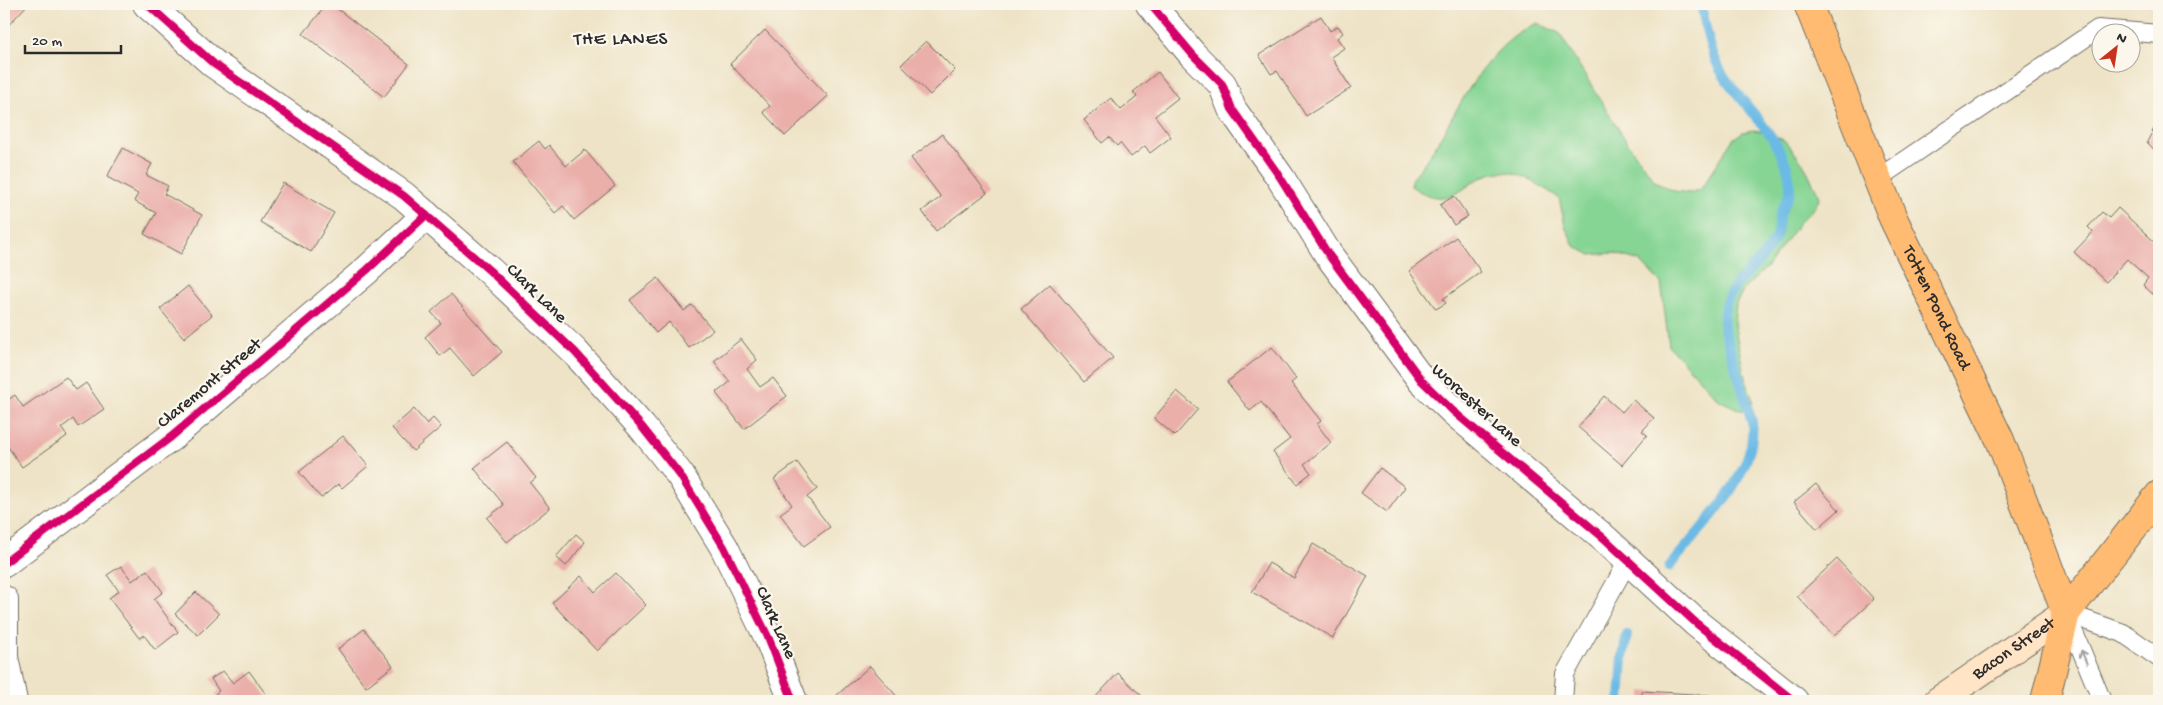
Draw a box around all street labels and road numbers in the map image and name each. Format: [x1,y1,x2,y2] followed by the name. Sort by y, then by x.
[1897,242,1976,375] street label: Totten Pond Road
[501,260,571,329] street label: Clark Lane
[154,333,268,434] street label: Claremont Street
[1426,360,1526,453] street label: Worcester Lane
[750,584,800,663] street label: Clark Lane
[1968,612,2060,685] street label: Bacon Street

